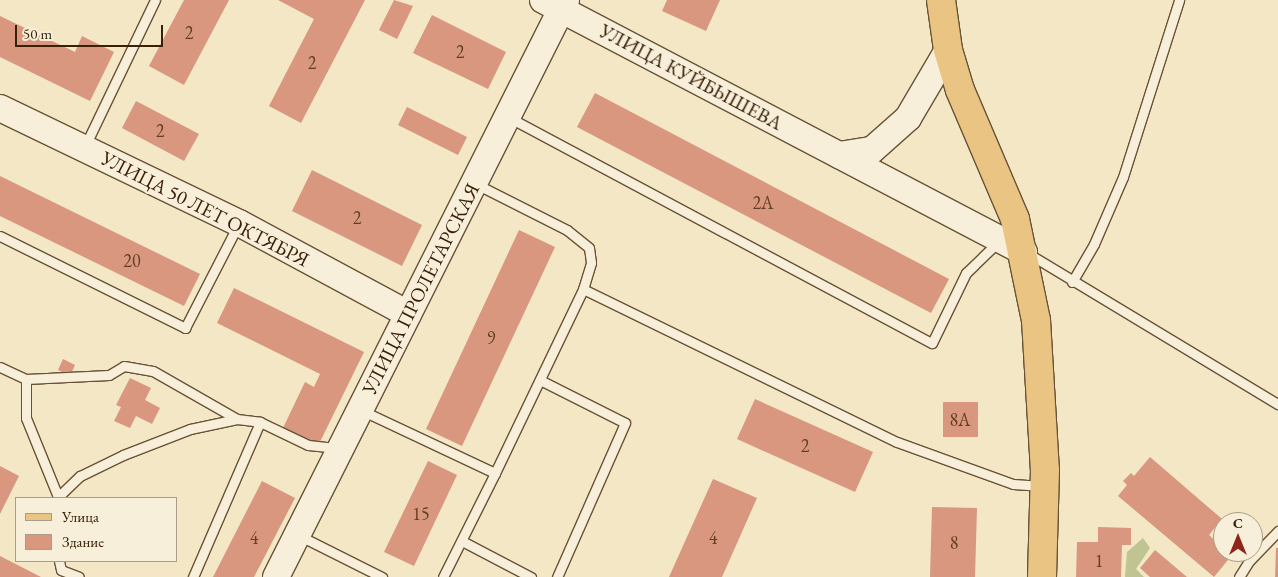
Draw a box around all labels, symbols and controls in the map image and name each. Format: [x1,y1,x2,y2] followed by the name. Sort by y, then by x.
[18,15,165,47] scale bar
[595,19,787,135] street label: УЛИЦА КУЙБЫШЕВА
[185,22,193,44] house number: 2
[23,24,52,43] text: 50 m
[456,41,464,63] house number: 2
[308,52,316,74] house number: 2
[156,120,164,142] house number: 2
[97,146,313,272] street label: УЛИЦА 50 ЛЕТ ОКТЯБРЯ
[357,179,485,399] street label: УЛИЦА ПРОЛЕТАРСКАЯ
[752,192,774,214] house number: 2А
[353,207,361,229] house number: 2
[123,250,141,272] house number: 20
[487,327,495,349] house number: 9
[949,409,971,431] house number: 8А
[801,435,809,457] house number: 2
[15,497,178,562] legend
[412,503,430,525] house number: 15
[62,507,99,526] text: Улица
[1213,512,1263,562] north arrow
[1233,514,1243,532] text: С
[250,527,258,549] house number: 4
[709,527,717,549] house number: 4
[62,532,104,551] text: Здание
[950,532,958,554] house number: 8
[1095,550,1103,572] house number: 1

